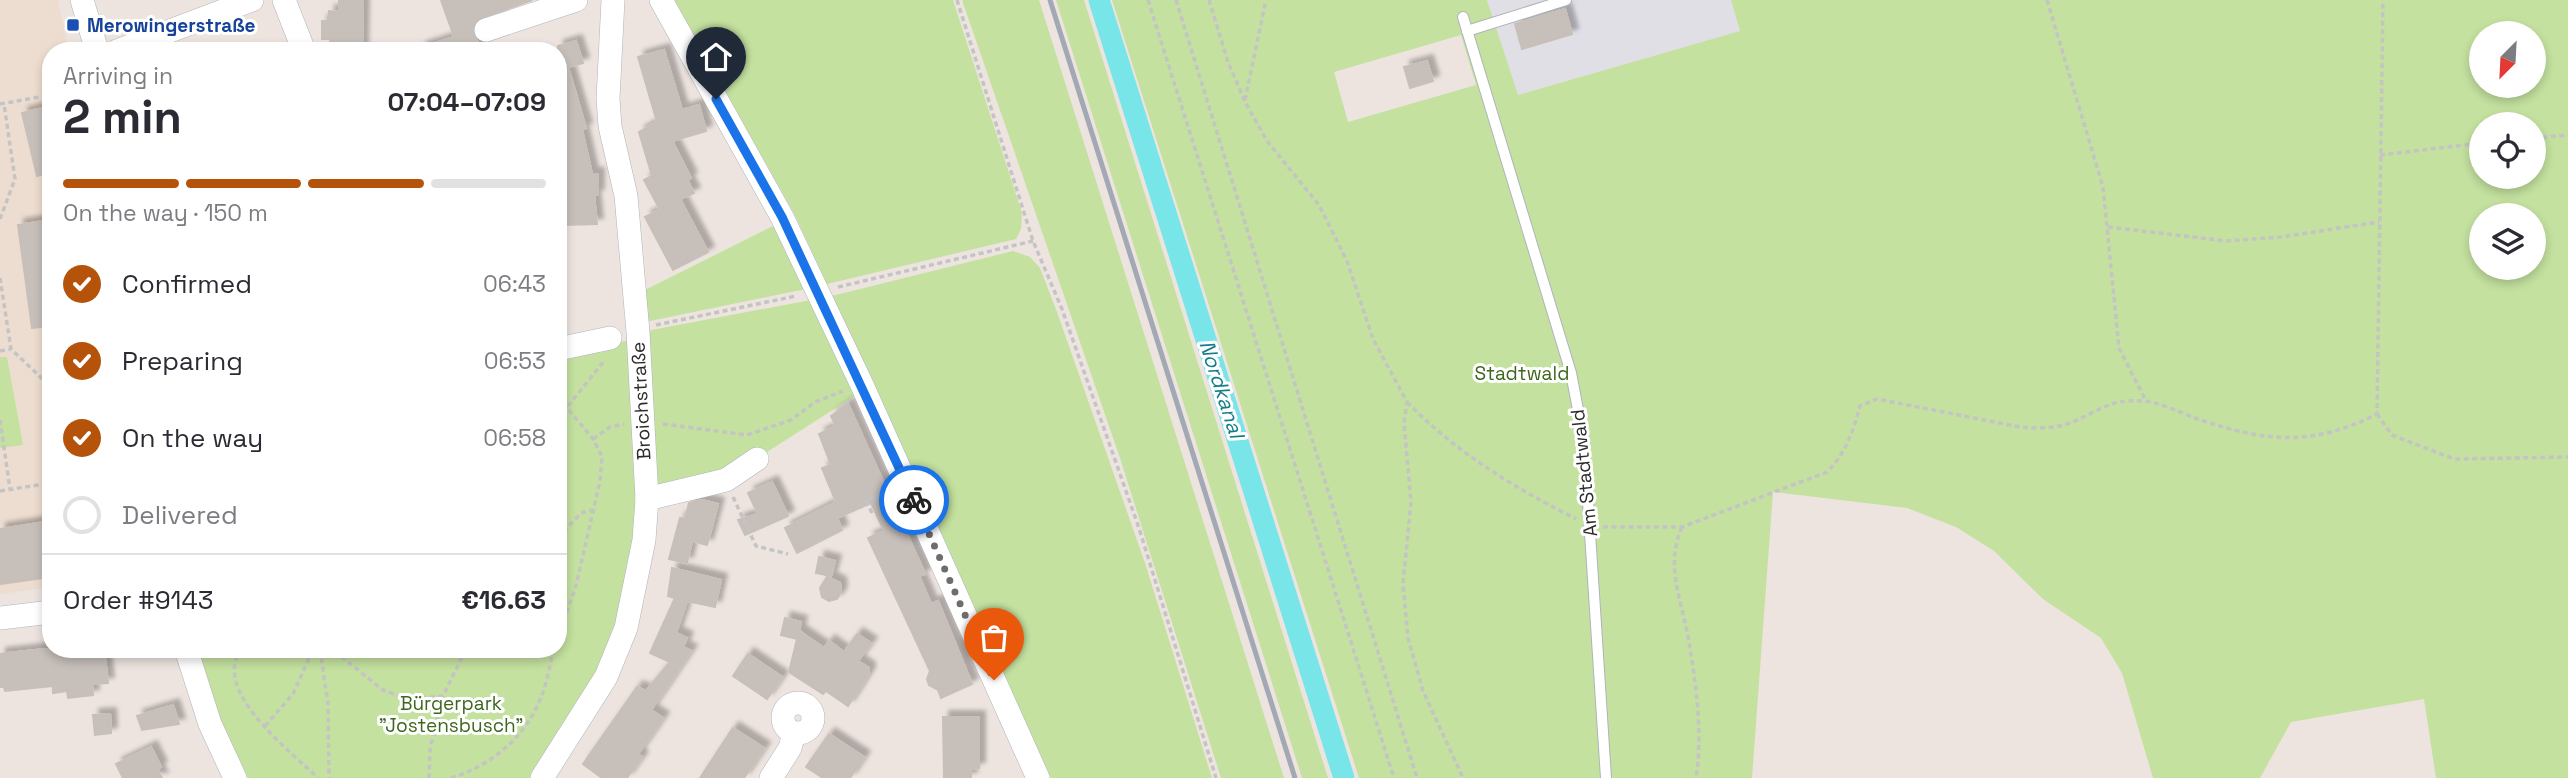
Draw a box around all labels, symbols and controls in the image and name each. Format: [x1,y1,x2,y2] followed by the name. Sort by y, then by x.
[87,13,256,38] place label: Merowingerstraße
[65,17,81,33] marker: Merowingerstraße
[2469,21,2546,98] north arrow
[2469,21,2546,280] map controls
[686,27,746,99] pin
[697,38,735,76] icon: home
[63,61,173,91] text: Arriving in
[388,85,546,119] text: 07:04–07:09
[63,88,182,146] text: 2 min
[2469,112,2546,189] button: locate
[63,198,268,228] text: On the way · 150 m
[2469,203,2546,280] button: layers
[63,265,101,303] icon: check
[122,267,252,301] text: Confirmed
[483,269,546,299] text: 06:43
[1194,337,1251,444] water label: Nordkanal
[625,341,657,461] street label: Broichstraße
[63,342,101,380] icon: check
[122,344,243,378] text: Preparing
[484,346,546,376] text: 06:53
[1475,361,1569,386] park label: Stadtwald
[1565,408,1603,538] street label: Am Stadtwald
[63,419,101,457] icon: check
[122,421,263,455] text: On the way
[483,423,546,453] text: 06:58
[879,465,949,535] courier
[895,481,933,519] icon: bike
[122,498,238,532] text: Delivered
[63,583,213,617] text: Order #9143
[461,583,546,617] text: €16.63
[964,608,1024,680] pin
[975,619,1013,657] icon: bag
[379,691,523,738] park label: Bürgerpark "Jostensbusch"

